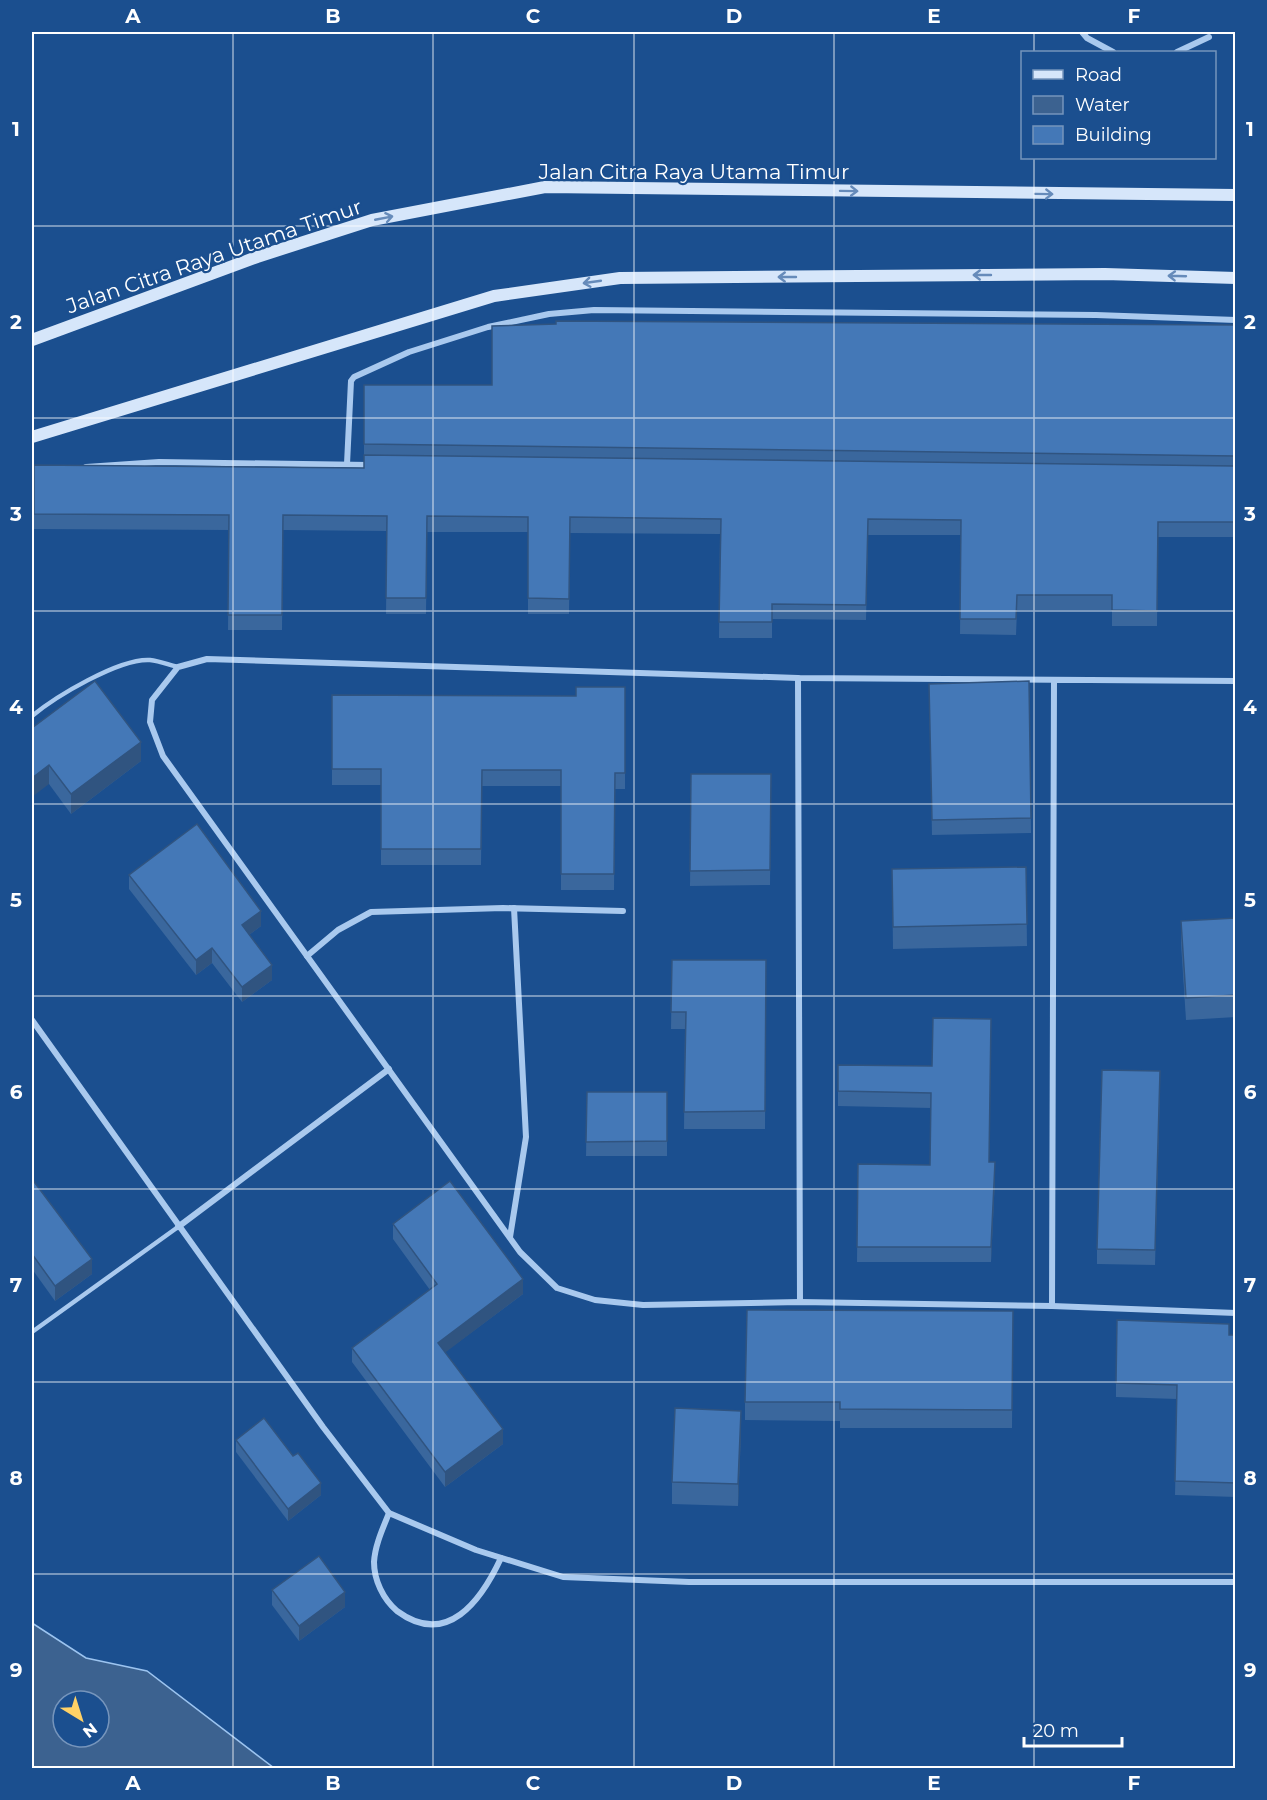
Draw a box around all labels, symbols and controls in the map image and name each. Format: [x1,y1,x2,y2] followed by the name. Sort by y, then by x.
[124,4,141,28] text: A
[325,4,341,28] text: B
[526,4,541,28] text: C
[726,4,742,28] text: D
[927,4,941,28] text: E
[1128,4,1141,28] text: F
[1021,51,1216,159] legend
[1075,64,1122,86] text: Road
[1075,94,1130,116] text: Water
[12,117,20,141] text: 1
[1246,117,1254,141] text: 1
[1075,124,1152,146] text: Building
[538,159,849,184] street label: Jalan Citra Raya Utama Timur
[839,186,859,197] one-way arrow
[1034,188,1054,200] one-way arrow
[62,194,365,319] street label: Jalan Citra Raya Utama Timur
[374,212,393,223] one-way arrow
[973,269,993,281] one-way arrow
[1168,270,1188,282] one-way arrow
[778,271,798,283] one-way arrow
[583,277,603,288] one-way arrow
[10,310,22,334] text: 2
[1244,310,1256,334] text: 2
[9,502,22,526] text: 3
[1243,502,1256,526] text: 3
[9,695,23,719] text: 4
[1243,695,1257,719] text: 4
[10,888,22,912] text: 5
[1244,888,1256,912] text: 5
[10,1080,23,1104] text: 6
[1244,1080,1257,1104] text: 6
[10,1273,22,1297] text: 7
[1244,1273,1256,1297] text: 7
[9,1466,23,1490] text: 8
[1243,1466,1257,1490] text: 8
[10,1658,22,1682] text: 9
[1244,1658,1256,1682] text: 9
[51,1689,111,1749] north arrow
[1024,1710,1122,1748] scale bar
[79,1719,101,1742] text: N
[1033,1720,1079,1742] text: 20 m
[124,1771,141,1795] text: A
[325,1771,341,1795] text: B
[526,1771,541,1795] text: C
[726,1771,742,1795] text: D
[927,1771,941,1795] text: E
[1128,1771,1141,1795] text: F

